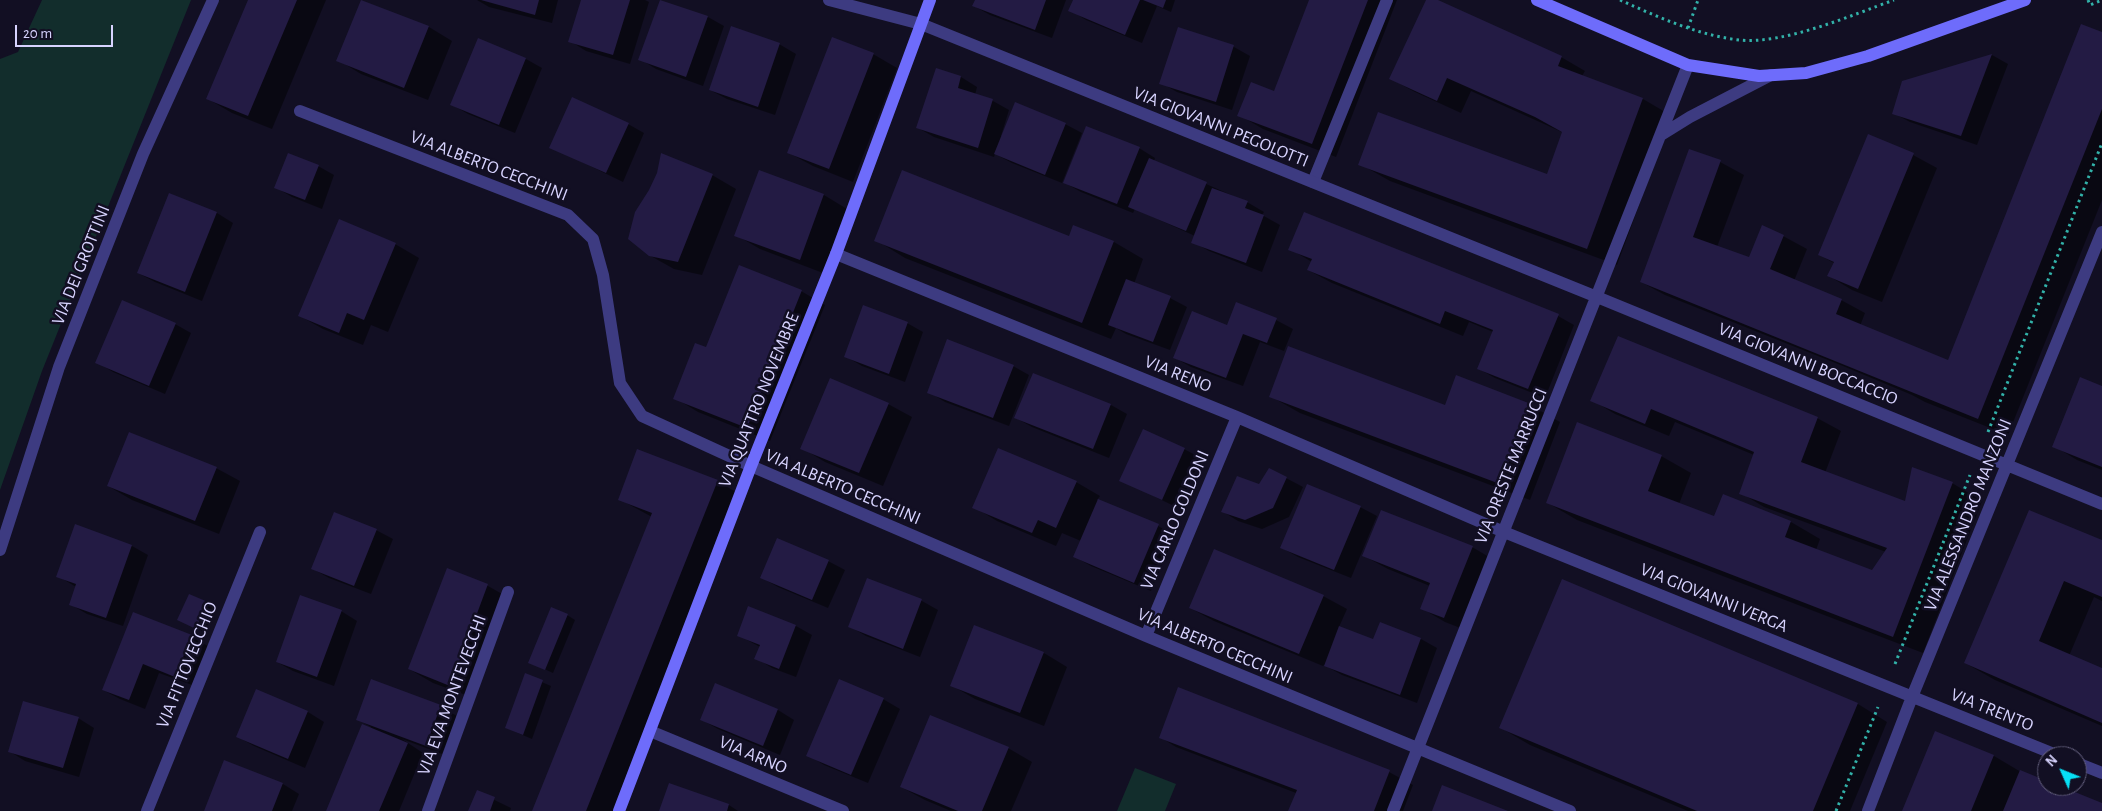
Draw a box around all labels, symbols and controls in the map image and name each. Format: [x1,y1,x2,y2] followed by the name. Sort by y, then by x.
[18,15,115,47] scale bar
[23,26,52,41] text: 20 m
[1130,82,1312,172] street label: VIA GIOVANNI PEGOLOTTI
[407,126,571,206] street label: VIA ALBERTO CECCHINI
[47,202,115,328] street label: VIA DEI GROTTINI
[714,309,804,491] street label: VIA QUATTRO NOVEMBRE
[1715,318,1901,410] street label: VIA GIOVANNI BOCCACCIO
[1141,351,1215,397] street label: VIA RENO
[1470,385,1552,547] street label: VIA ORESTE MARRUCCI
[1920,416,2016,614] street label: VIA ALESSANDRO MANZONI
[762,444,924,530] street label: VIA ALBERTO CECCHINI
[1136,447,1214,593] street label: VIA CARLO GOLDONI
[1637,559,1791,637] street label: VIA GIOVANNI VERGA
[152,599,222,731] street label: VIA FITTOVECCHIO
[1134,603,1296,689] street label: VIA ALBERTO CECCHINI
[413,612,491,778] street label: VIA EVA MONTEVECCHI
[1947,684,2037,736] street label: VIA TRENTO
[716,731,790,779] street label: VIA ARNO
[2037,746,2087,796] north arrow
[2044,753,2060,770] text: N

